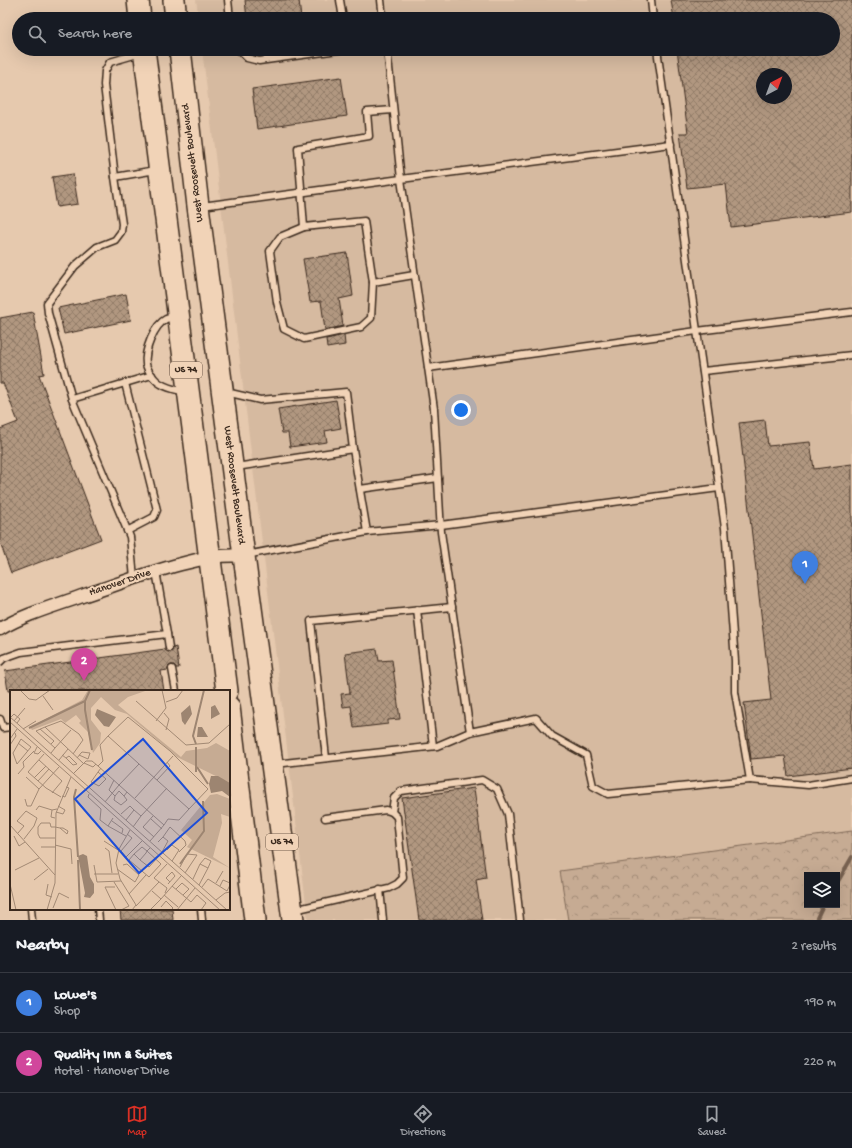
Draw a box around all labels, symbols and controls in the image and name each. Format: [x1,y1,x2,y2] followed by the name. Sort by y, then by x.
[12,12,840,56] search box
[26,23,48,45] icon: search
[58,25,132,43] text: Search here
[756,68,792,104] north arrow
[180,102,206,223] street label: West Roosevelt Boulevard
[170,362,202,378] road number: US 74
[451,400,471,420] your location
[221,425,247,546] street label: West Roosevelt Boulevard
[792,551,818,584] pin: 1
[88,567,153,599] street label: Hanover Drive
[71,648,97,681] pin: 2
[10,690,230,910] inset map
[266,834,298,850] road number: US 74
[804,872,840,908] map controls
[804,872,840,908] button: layers
[16,936,69,956] text: Nearby
[791,939,836,954] text: 2 results
[54,986,96,1004] text: Lowe's
[26,995,32,1010] text: 1
[805,995,836,1010] text: 190 m
[54,1004,80,1019] text: Shop
[54,1046,172,1064] text: Quality Inn & Suites
[26,1055,32,1070] text: 2
[804,1055,836,1070] text: 220 m
[54,1064,169,1079] text: Hotel · Hanover Drive
[126,1103,148,1139] tab: Map
[401,1103,445,1139] tab: Directions
[698,1103,726,1139] tab: Saved

